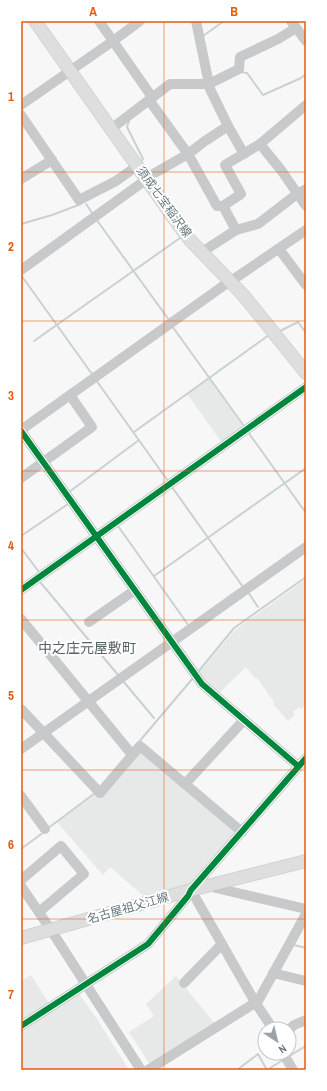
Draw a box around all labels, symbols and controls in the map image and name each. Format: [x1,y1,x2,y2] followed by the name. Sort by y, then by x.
[89,3,97,20] text: A
[230,3,238,20] text: B
[8,88,14,105] text: 1
[133,163,195,241] street label: 須成七宝稲沢線
[8,238,14,255] text: 2
[8,387,14,404] text: 3
[8,537,14,554] text: 4
[38,639,136,657] district label: 中之庄元屋敷町
[8,687,14,704] text: 5
[8,836,14,853] text: 6
[85,889,171,927] street label: 名古屋祖父江線
[8,986,14,1003] text: 7
[257,1021,297,1061] north arrow
[276,1042,289,1057] text: N

